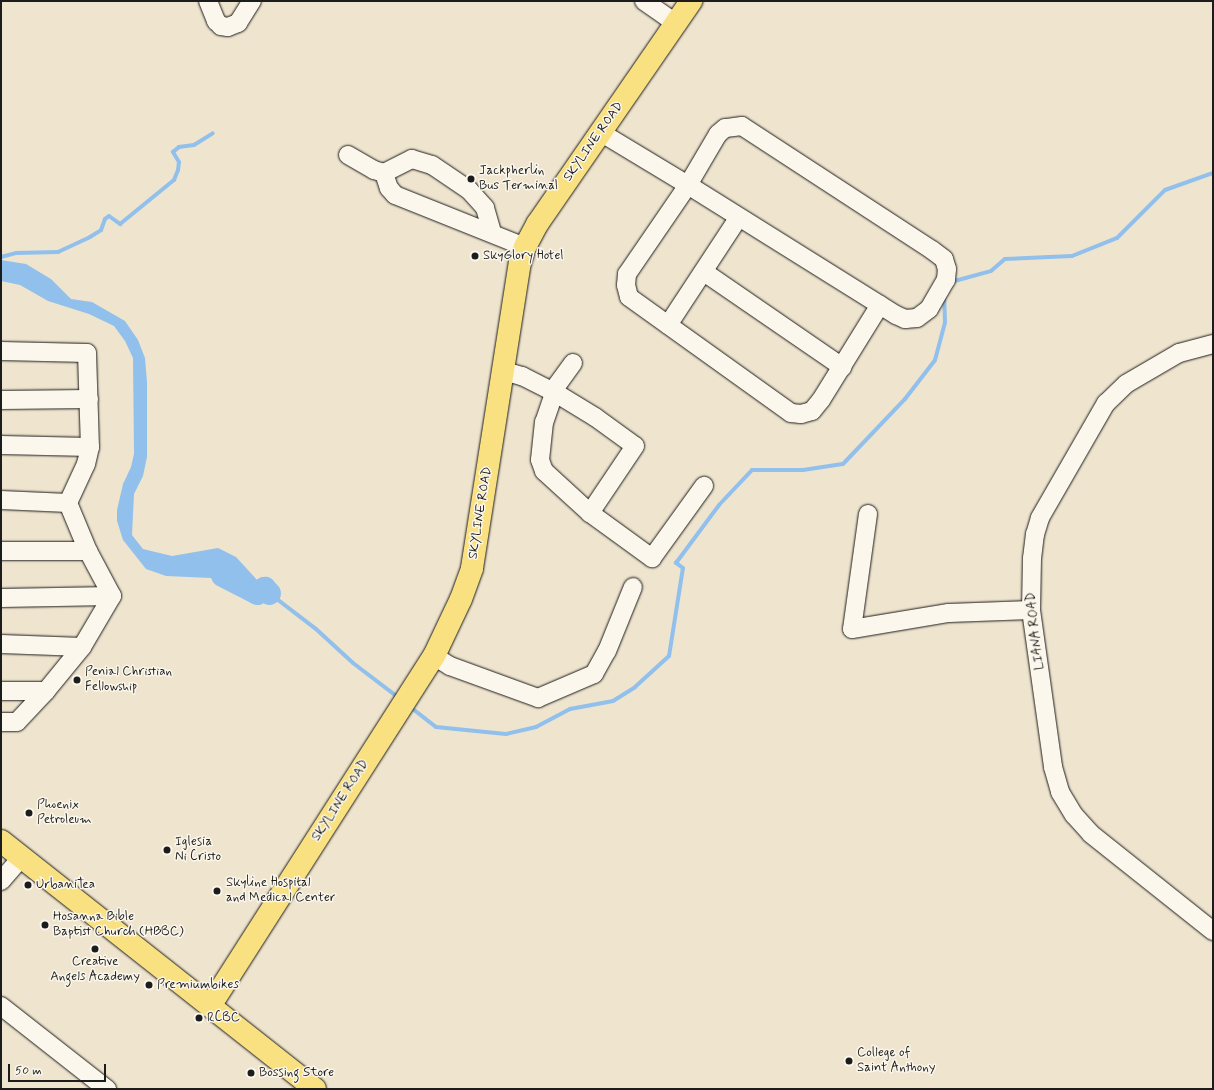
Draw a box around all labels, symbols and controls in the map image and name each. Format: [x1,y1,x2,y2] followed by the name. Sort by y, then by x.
[561,100,627,184] street label: SKYLINE ROAD
[479,164,554,195] place label: Jackpherlin Bus Terminal
[466,174,476,184] marker: Jackpherlin Bus Terminal
[483,248,563,264] place label: SkyGlory Hotel
[470,251,480,261] marker: SkyGlory Hotel
[466,466,496,560] street label: SKYLINE ROAD
[1024,592,1048,670] street label: LIANA ROAD
[85,665,172,696] place label: Penial Christian Fellowship
[72,675,82,685] marker: Penial Christian Fellowship
[309,758,373,844] street label: SKYLINE ROAD
[37,798,92,829] place label: Phoenix Petroleum
[24,808,34,818] marker: Phoenix Petroleum
[175,835,222,866] place label: Iglesia Ni Cristo
[162,845,172,855] marker: Iglesia Ni Cristo
[226,876,337,907] place label: Skyline Hospital and Medical Center
[36,877,95,893] place label: UrbaniTea
[23,880,33,890] marker: UrbaniTea
[211,885,223,897] marker: Skyline Hospital and Medical Center
[53,910,184,941] place label: Hosanna Bible Baptist Church (HBBC)
[40,920,50,930] marker: Hosanna Bible Baptist Church (HBBC)
[90,944,100,954] marker: Creative Angels Academy
[49,955,141,986] place label: Creative Angels Academy
[157,977,239,993] place label: Premiumbikes
[144,980,154,990] marker: Premiumbikes
[207,1010,240,1026] place label: RCBC
[194,1013,204,1023] marker: RCBC
[857,1046,935,1077] place label: College of Saint Anthony
[10,1056,108,1082] scale bar
[844,1056,854,1066] marker: College of Saint Anthony
[15,1063,42,1079] text: 50 m
[259,1065,332,1081] place label: Bossing Store
[246,1068,256,1078] marker: Bossing Store

